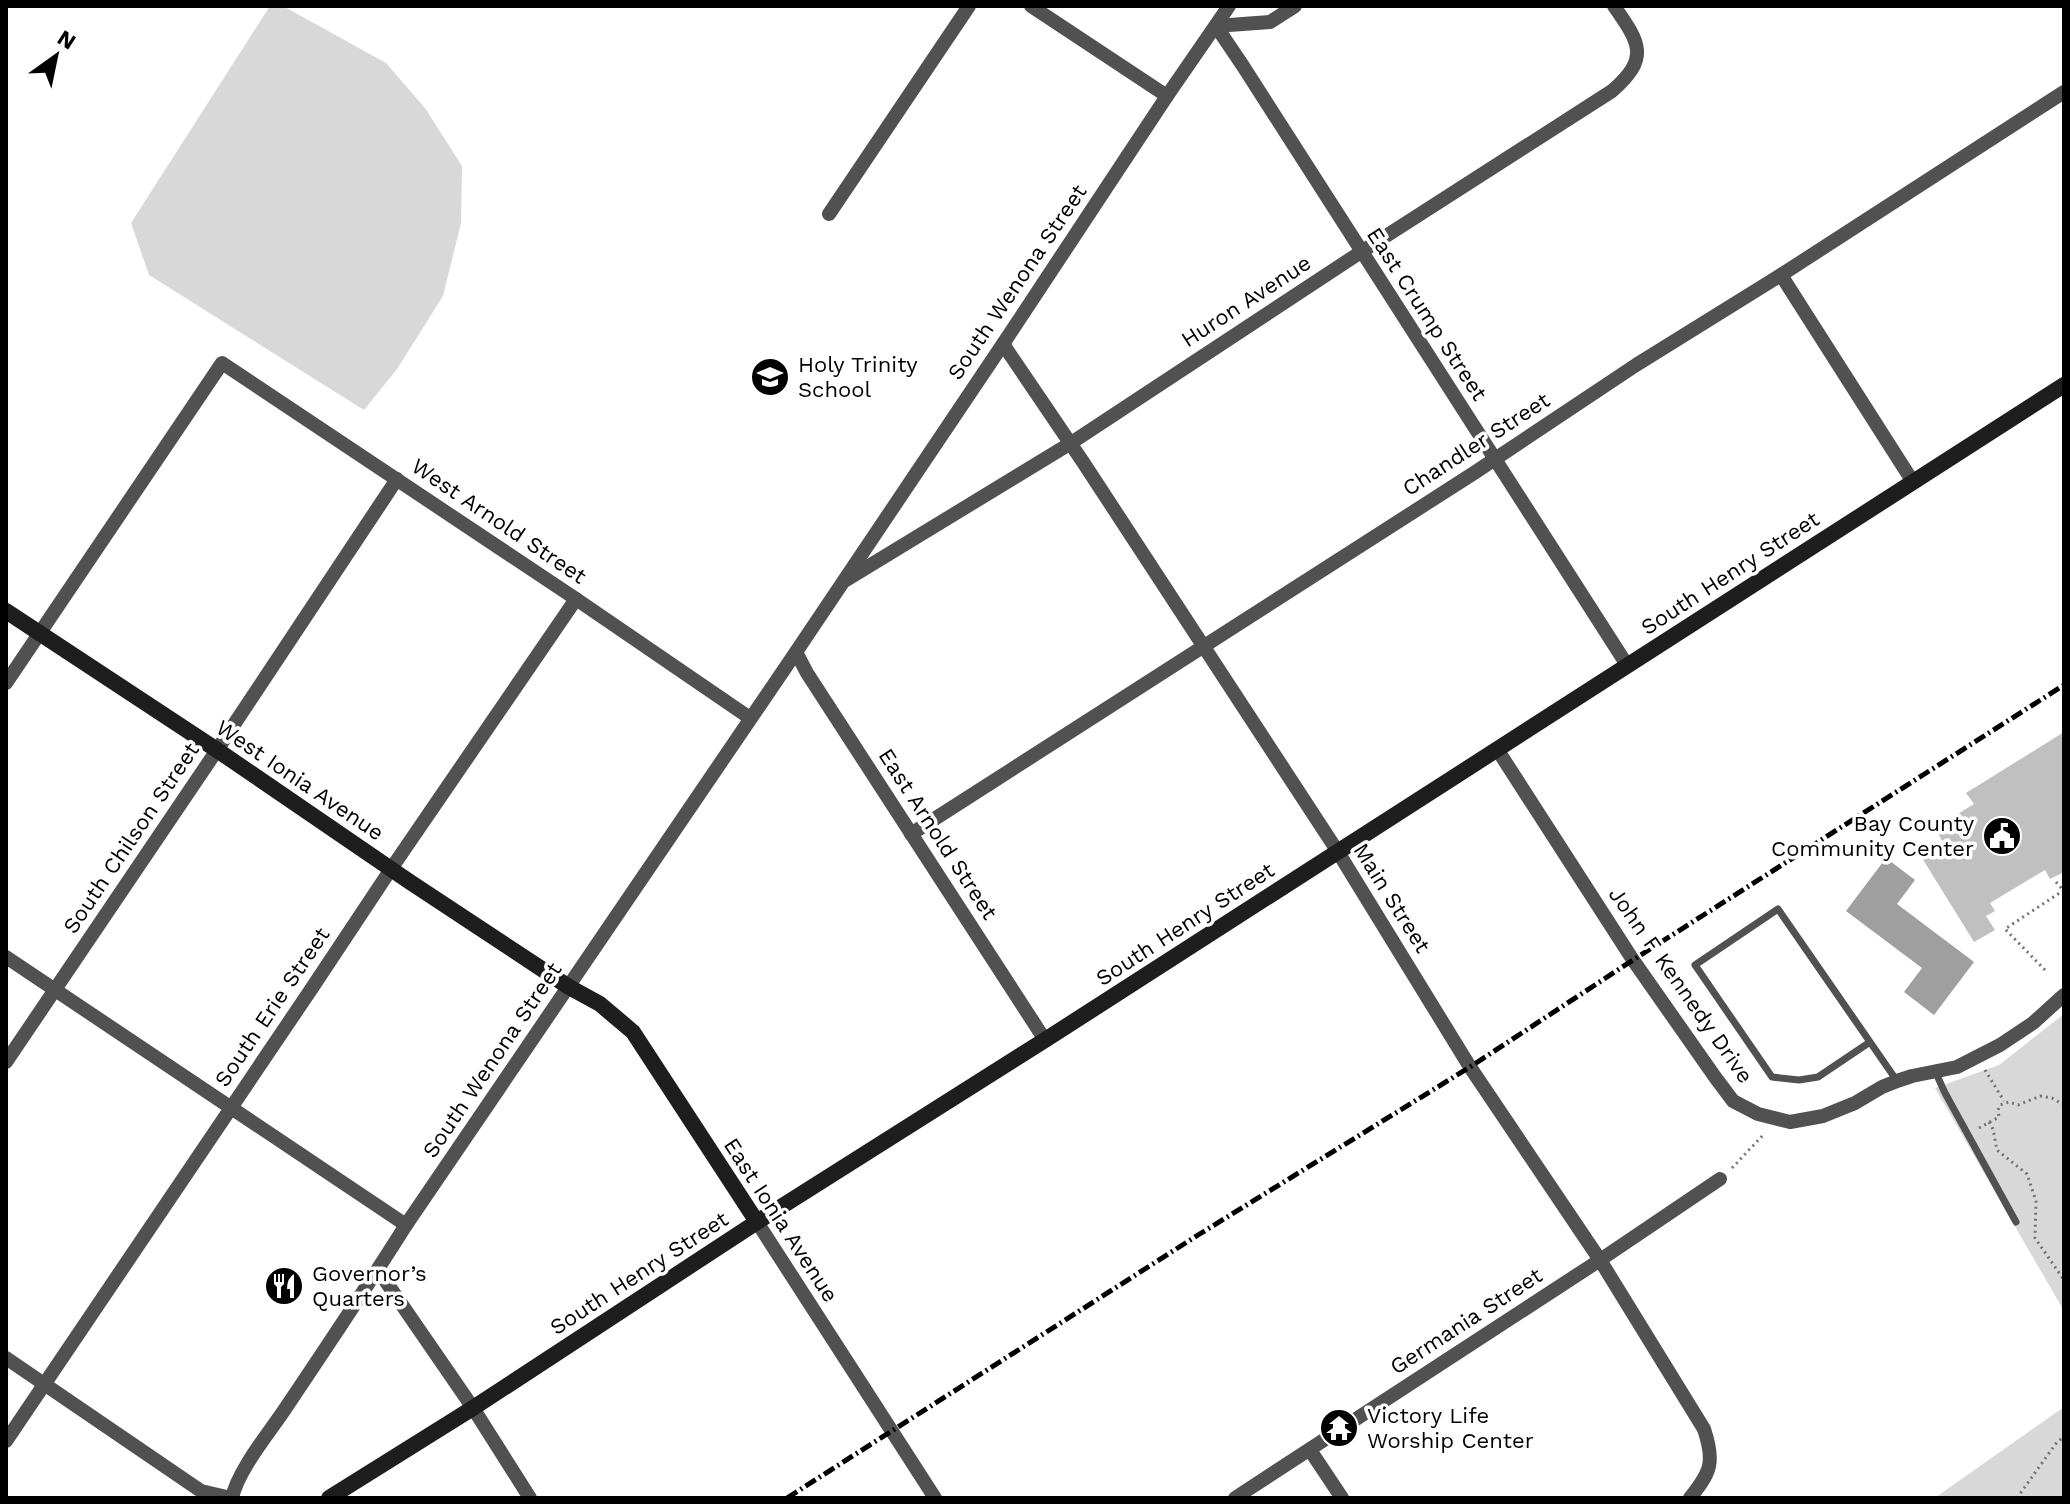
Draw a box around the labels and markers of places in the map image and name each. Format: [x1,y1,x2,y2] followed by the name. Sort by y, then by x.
[798,352,918,402] place label: Holy Trinity School
[749,356,791,398] school or university icon: Holy Trinity School
[1771,811,1975,861] place label: Bay County Community Center
[1981,815,2023,857] public building icon: Bay County Community Center
[312,1261,427,1311] place label: Governor’s Quarters
[263,1265,305,1307] restaurant icon: Governor’s Quarters
[1367,1403,1534,1453] place label: Victory Life Worship Center
[1318,1407,1360,1449] temple icon: Victory Life Worship Center

